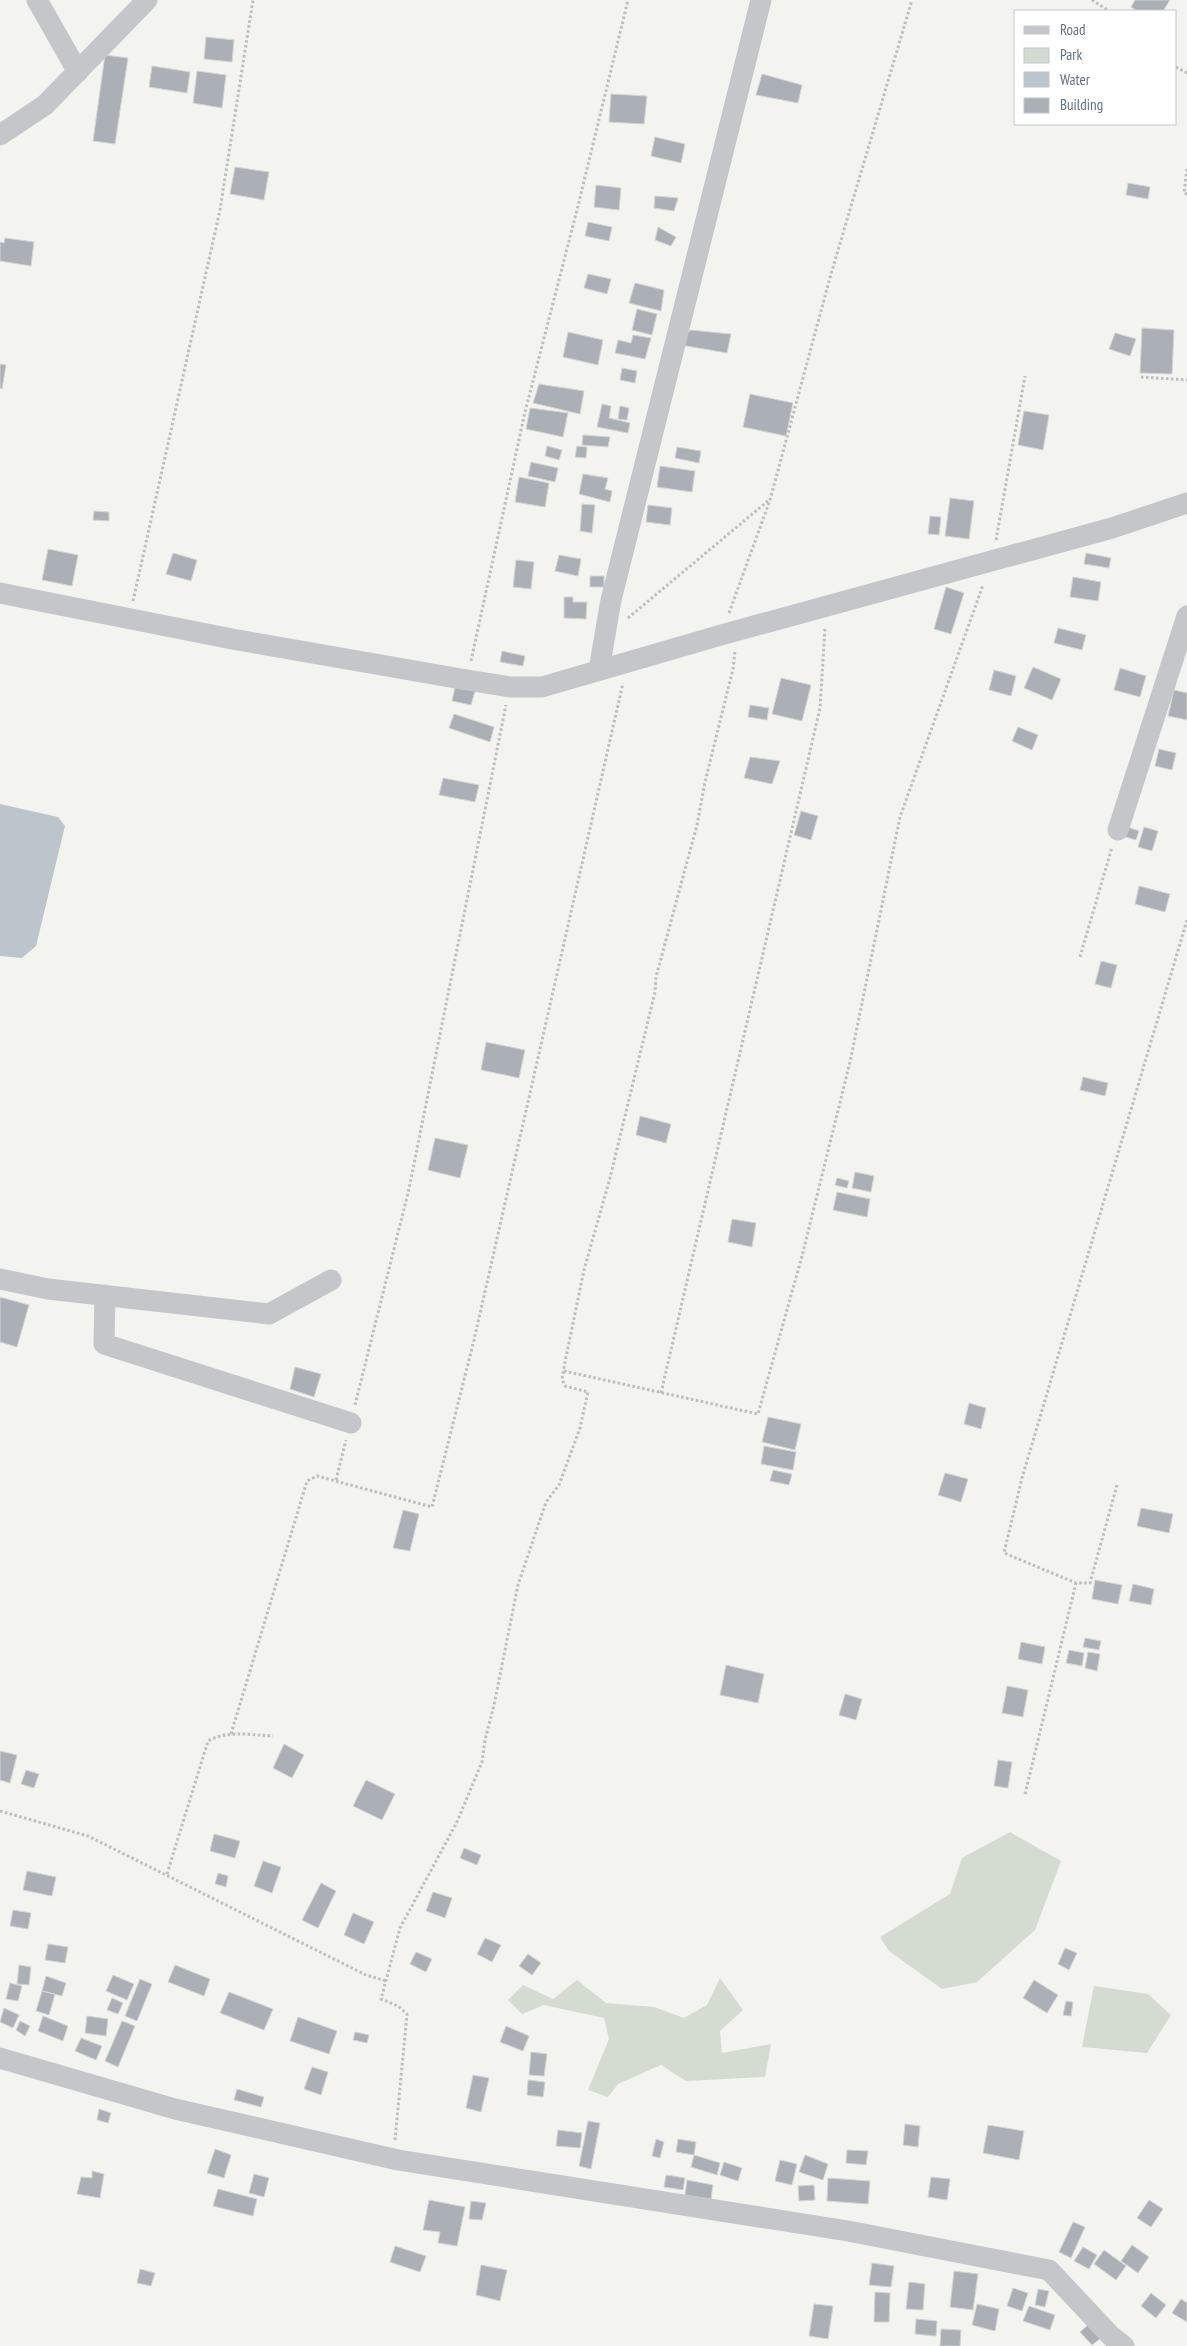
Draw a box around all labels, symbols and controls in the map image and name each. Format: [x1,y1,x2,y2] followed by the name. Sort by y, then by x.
[1014,10,1177,125] legend
[1060,20,1086,39] text: Road
[1060,45,1082,64] text: Park
[1060,70,1091,89] text: Water
[1060,95,1103,114] text: Building

